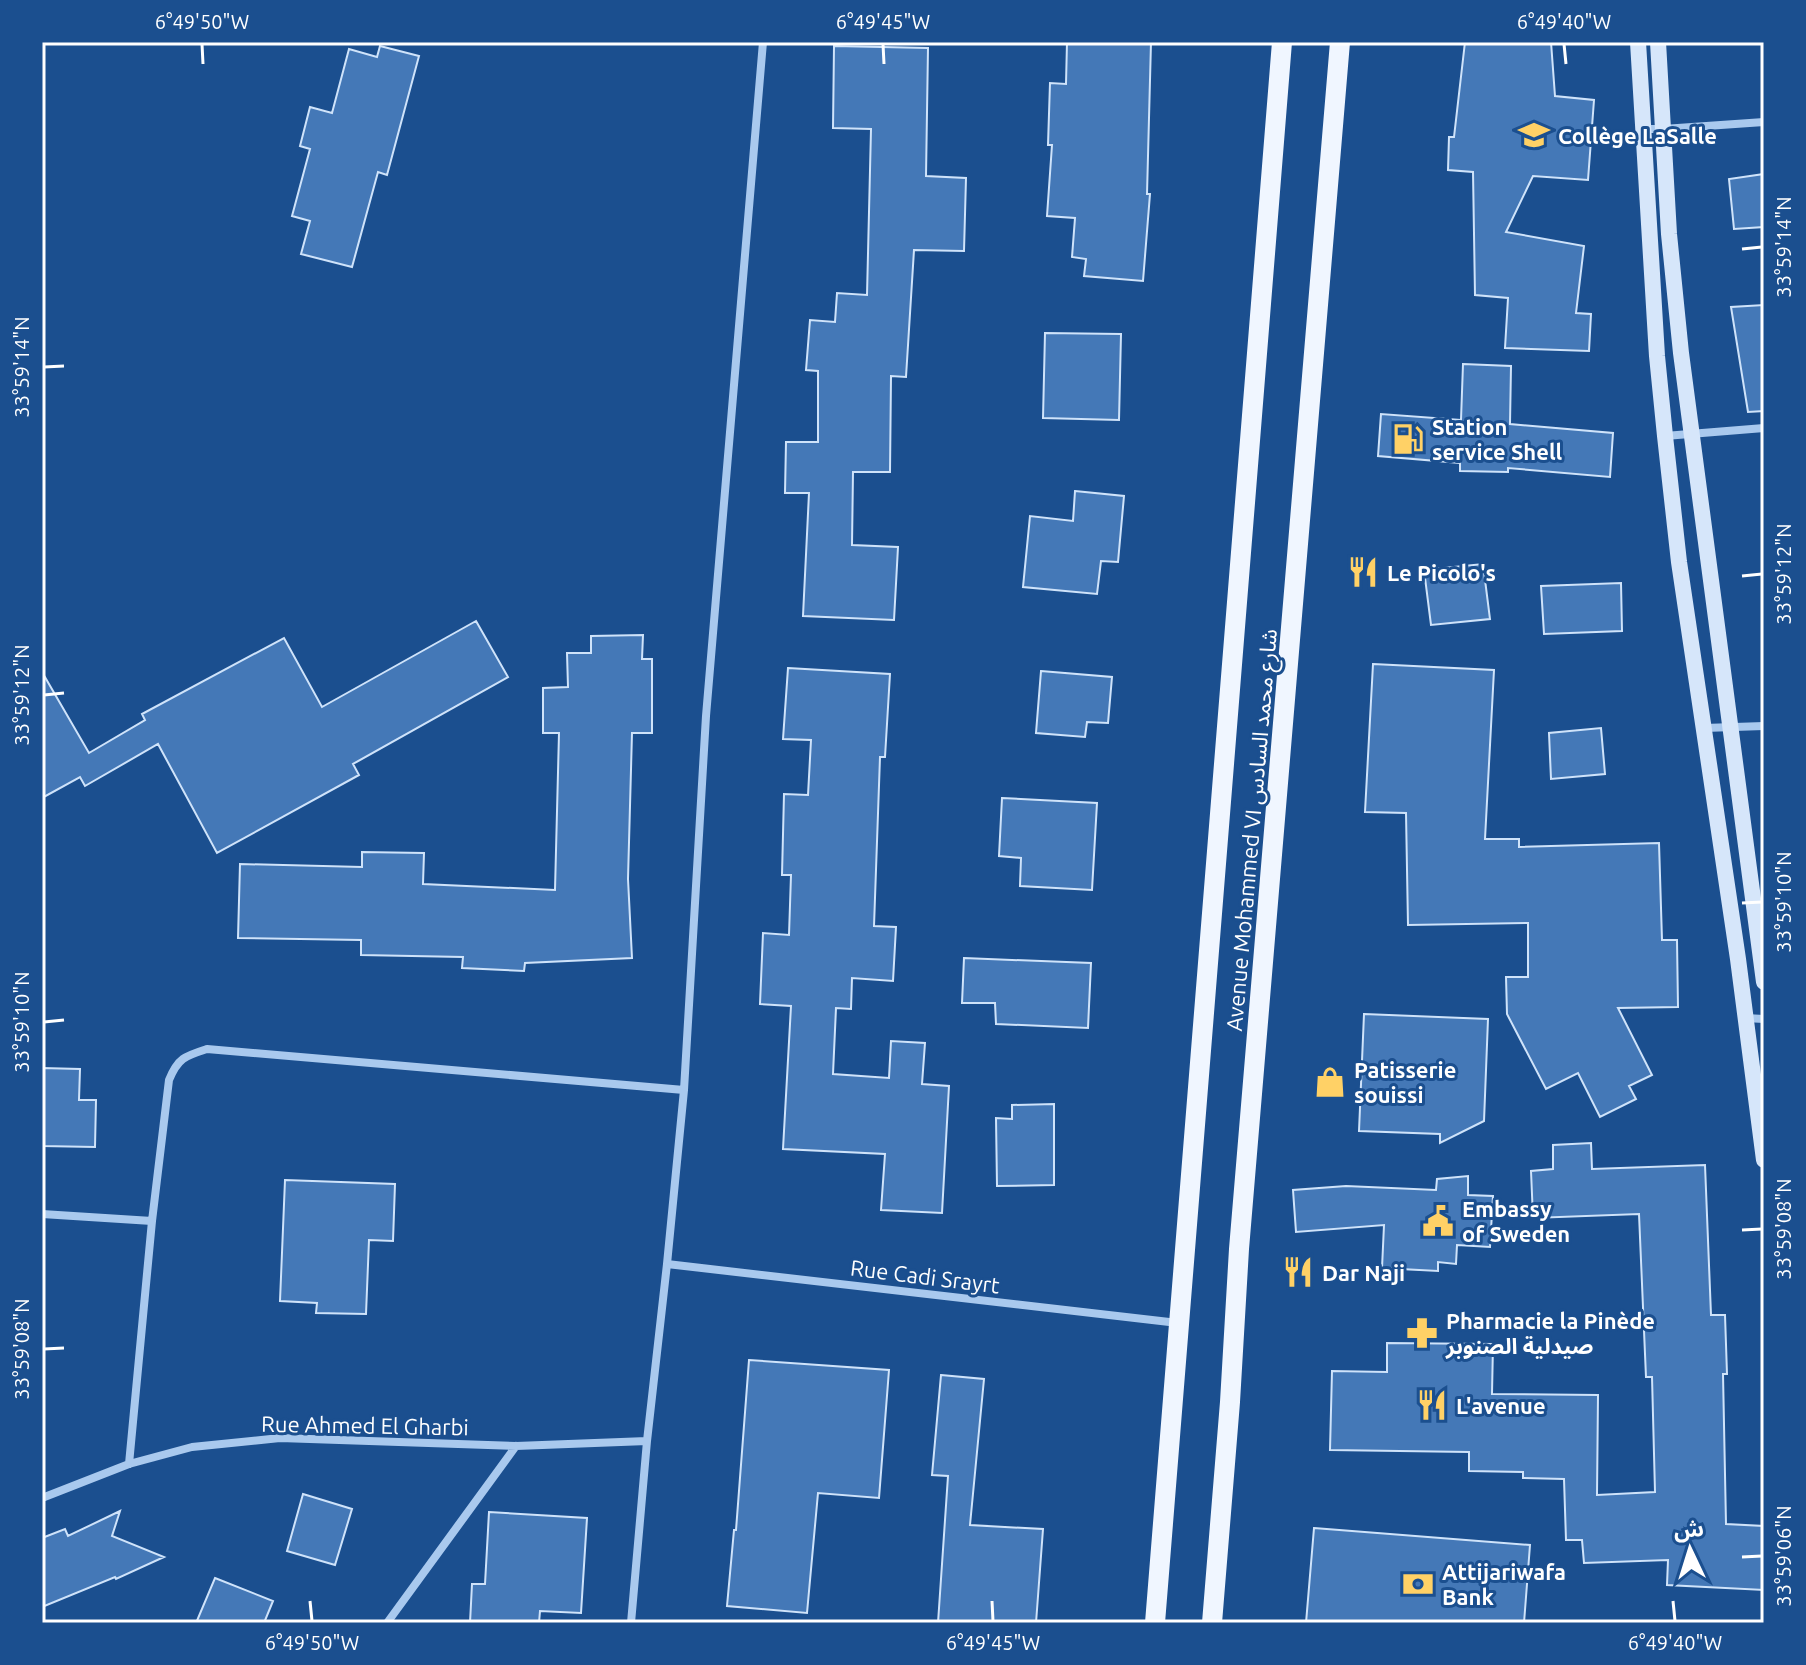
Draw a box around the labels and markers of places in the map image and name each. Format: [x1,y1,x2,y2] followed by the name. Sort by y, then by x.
[1517,118,1551,152] school or university icon: Collège LaSalle
[1558,123,1717,148] place label: Collège LaSalle
[1432,414,1563,464] place label: Station service Shell
[1391,422,1425,456] fuel station icon: Station service Shell
[1346,555,1380,589] restaurant icon: Le Picolo's
[1387,560,1496,585] place label: Le Picolo's
[1354,1057,1456,1107] place label: Patisserie souissi
[1313,1065,1347,1099] shop icon: Patisserie souissi
[1462,1196,1570,1246] place label: Embassy of Sweden
[1421,1204,1455,1238] public building icon: Embassy of Sweden
[1281,1255,1315,1289] restaurant icon: Dar Naji
[1322,1260,1405,1285] place label: Dar Naji
[1445,1308,1655,1359] place label: Pharmacie la Pinède صيدلية الصنوبر
[1405,1316,1439,1350] pharmacy icon: Pharmacie la Pinède صيدلية الصنوبر
[1415,1388,1449,1422] restaurant icon: L'avenue
[1456,1393,1546,1418] place label: L'avenue
[1442,1559,1566,1609] place label: Attijariwafa Bank
[1401,1567,1435,1601] bank icon: Attijariwafa Bank

